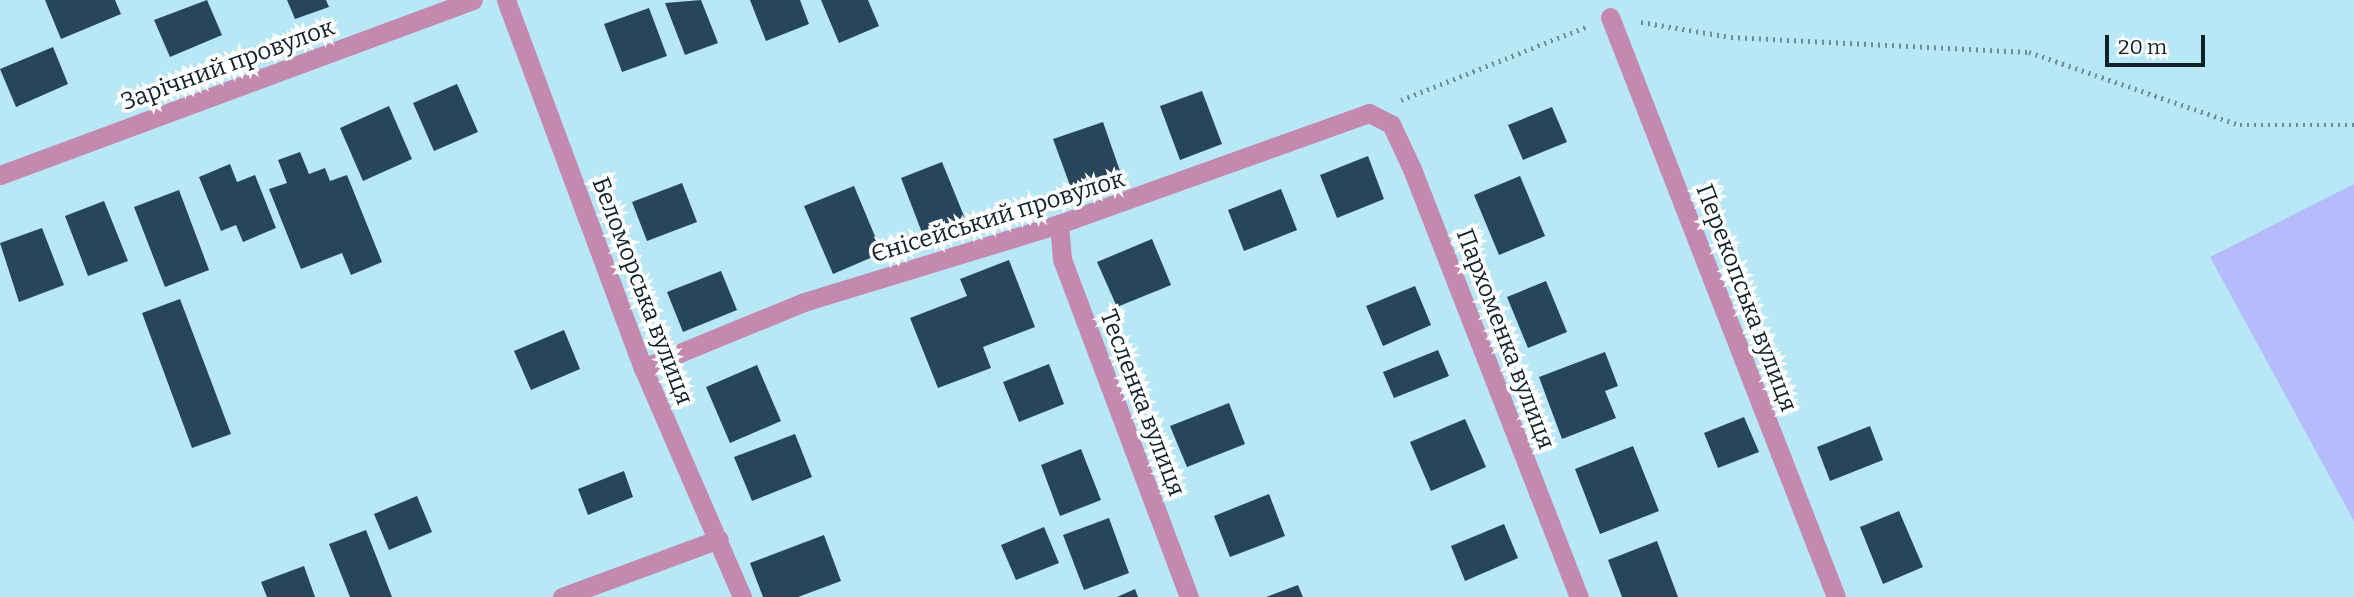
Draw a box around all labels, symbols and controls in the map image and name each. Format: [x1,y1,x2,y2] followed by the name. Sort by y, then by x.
[117,13,339,117] street label: Зарічний провулок
[2109,21,2209,65] scale bar
[2118,34,2167,60] text: 20 m
[868,165,1128,269] street label: Єнісейський провулок
[585,173,699,409] street label: Беломорська вулиця
[1689,180,1803,416] street label: Перекопська вулиця
[1450,225,1560,453] street label: Пархоменка вулиця
[1093,306,1191,500] street label: Тесленка вулиця

